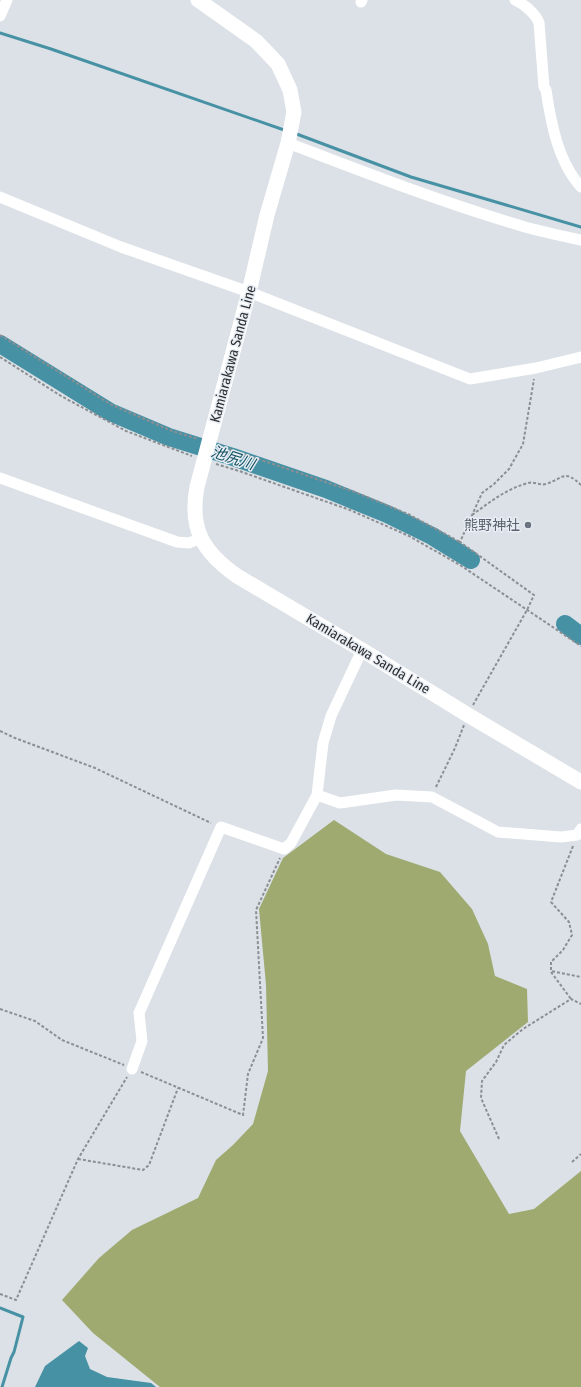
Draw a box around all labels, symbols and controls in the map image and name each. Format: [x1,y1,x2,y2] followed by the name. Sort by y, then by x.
[206,283,260,425] street label: Kamiarakawa Sanda Line
[209,442,259,474] water label: 池尻川
[464,517,520,534] place label: 熊野神社
[523,520,533,530] marker: 熊野神社
[303,610,433,698] street label: Kamiarakawa Sanda Line

